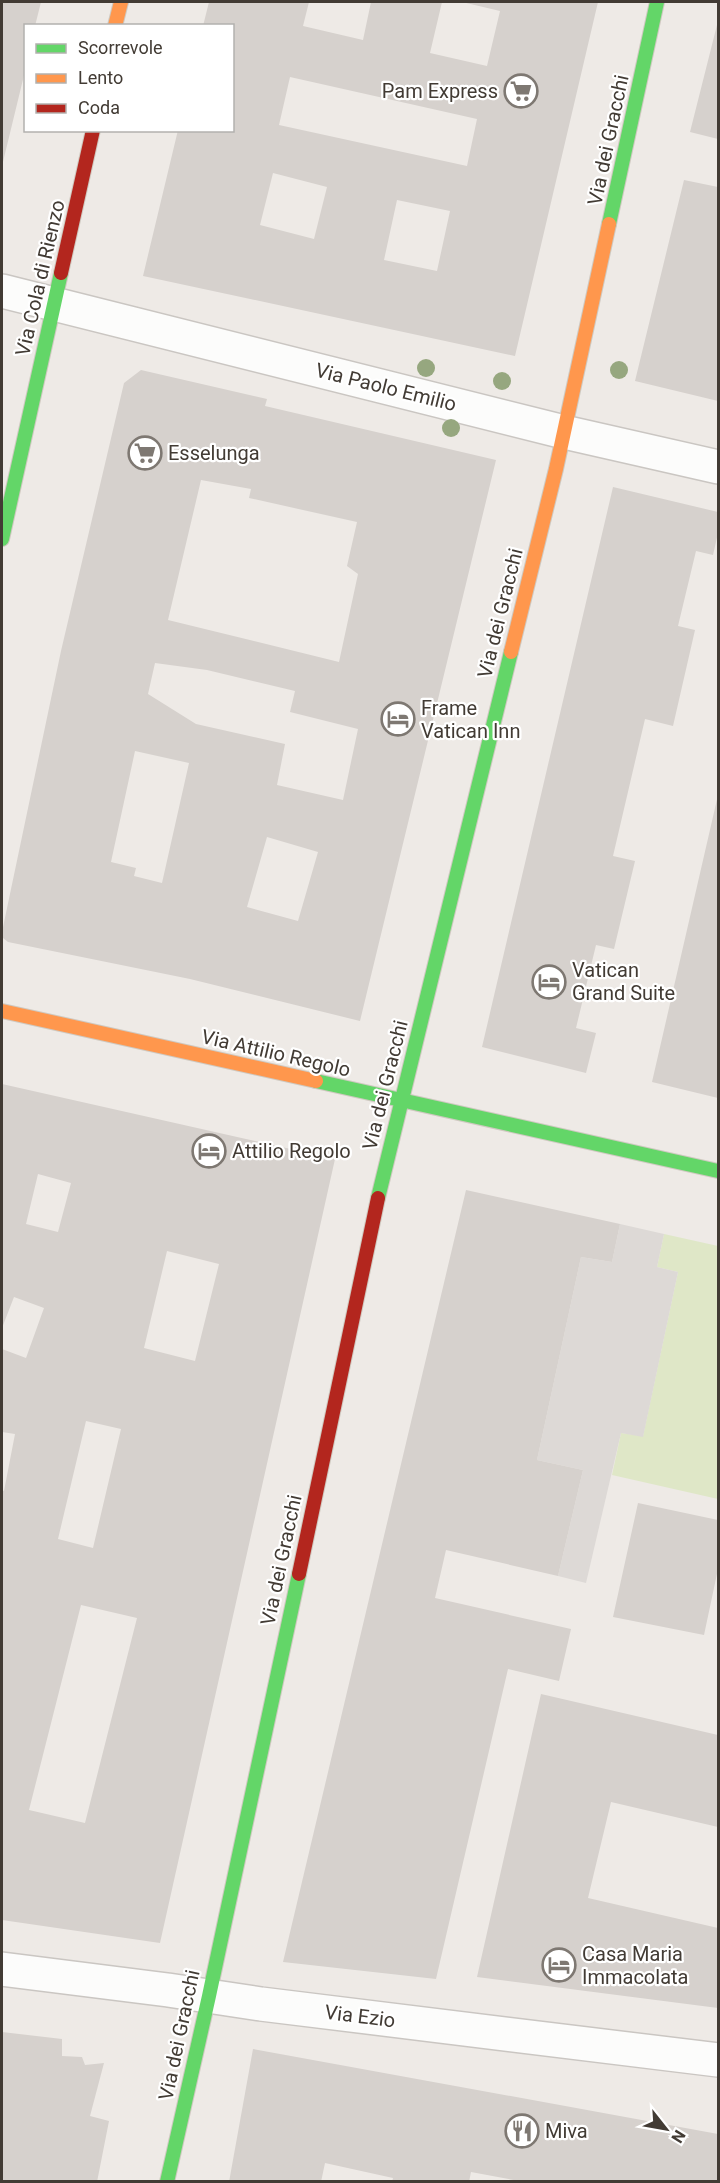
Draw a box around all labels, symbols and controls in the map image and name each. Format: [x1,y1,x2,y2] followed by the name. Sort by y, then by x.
[24,24,234,132] legend
[78,37,163,58] text: Scorrevole
[78,67,123,88] text: Lento
[503,73,539,109] supermarket icon: Pam Express
[582,73,634,207] street label: Via dei Gracchi
[382,79,498,103] place label: Pam Express
[78,97,120,118] text: Coda
[10,198,70,358] street label: Via Cola di Rienzo
[313,358,459,416] street label: Via Paolo Emilio
[127,435,163,471] supermarket icon: Esselunga
[168,441,260,465] place label: Esselunga
[472,546,528,680] street label: Via dei Gracchi
[421,696,520,743] place label: Frame Vatican Inn
[380,701,416,737] hotel icon: Frame Vatican Inn
[572,958,675,1005] place label: Vatican Grand Suite
[531,964,567,1000] hotel icon: Vatican Grand Suite
[357,1018,413,1152] street label: Via dei Gracchi
[199,1024,353,1082] street label: Via Attilio Regolo
[191,1133,227,1169] hotel icon: Attilio Regolo
[232,1139,351,1163] place label: Attilio Regolo
[255,1493,307,1627] street label: Via dei Gracchi
[582,1942,688,1989] place label: Casa Maria Immacolata
[541,1947,577,1983] hotel icon: Casa Maria Immacolata
[153,1968,205,2102] street label: Via dei Gracchi
[323,2000,397,2032] street label: Via Ezio
[636,2099,696,2159] north arrow
[504,2113,540,2149] restaurant icon: Miva
[545,2119,588,2143] place label: Miva
[667,2127,689,2146] text: N

